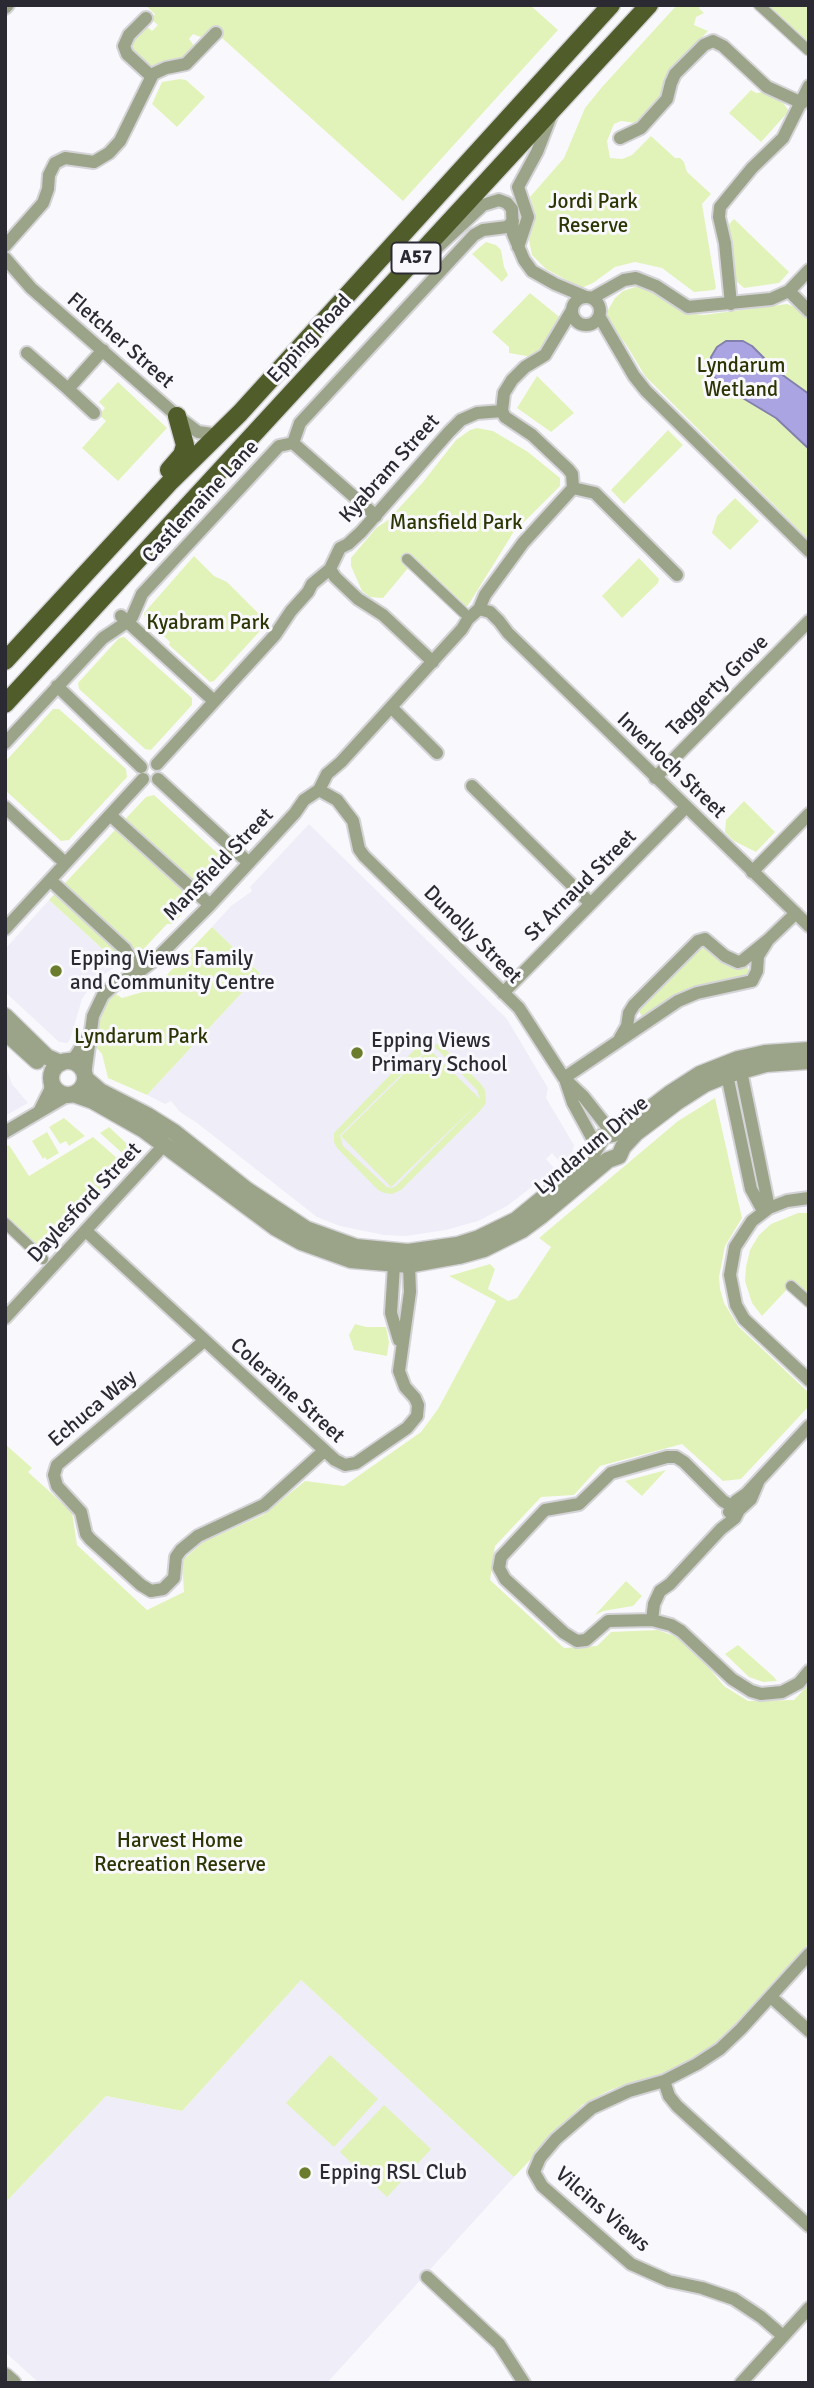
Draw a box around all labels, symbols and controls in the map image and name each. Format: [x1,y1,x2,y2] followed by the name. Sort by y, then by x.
[548,189,638,239] park label: Jordi Park Reserve
[392,242,440,274] road number: A57
[61,288,179,394] street label: Fletcher Street
[263,289,357,389] street label: Epping Road
[697,353,785,403] park label: Lyndarum Wetland
[335,409,445,529] street label: Kyabram Street
[137,435,265,569] street label: Castlemaine Lane
[389,510,523,536] park label: Mansfield Park
[146,610,270,636] park label: Kyabram Park
[662,630,774,742] street label: Taggerty Grove
[611,707,731,825] street label: Inverloch Street
[159,803,279,927] street label: Mansfield Street
[520,825,642,947] street label: St Arnaud Street
[418,881,526,989] street label: Dunolly Street
[70,946,275,996] place label: Epping Views Family and Community Centre
[48,963,64,979] marker: Epping Views Family and Community Centre
[74,1024,208,1050] park label: Lyndarum Park
[371,1028,507,1078] place label: Epping Views Primary School
[349,1045,365,1061] marker: Epping Views Primary School
[530,1091,654,1201] street label: Lyndarum Drive
[23,1138,147,1268] street label: Daylesford Street
[225,1333,349,1449] street label: Coleraine Street
[44,1365,142,1453] street label: Echuca Way
[94,1828,266,1878] park label: Harvest Home Recreation Reserve
[319,2160,467,2186] place label: Epping RSL Club
[550,2162,654,2258] street label: Vilcins Views
[297,2165,313,2181] marker: Epping RSL Club

